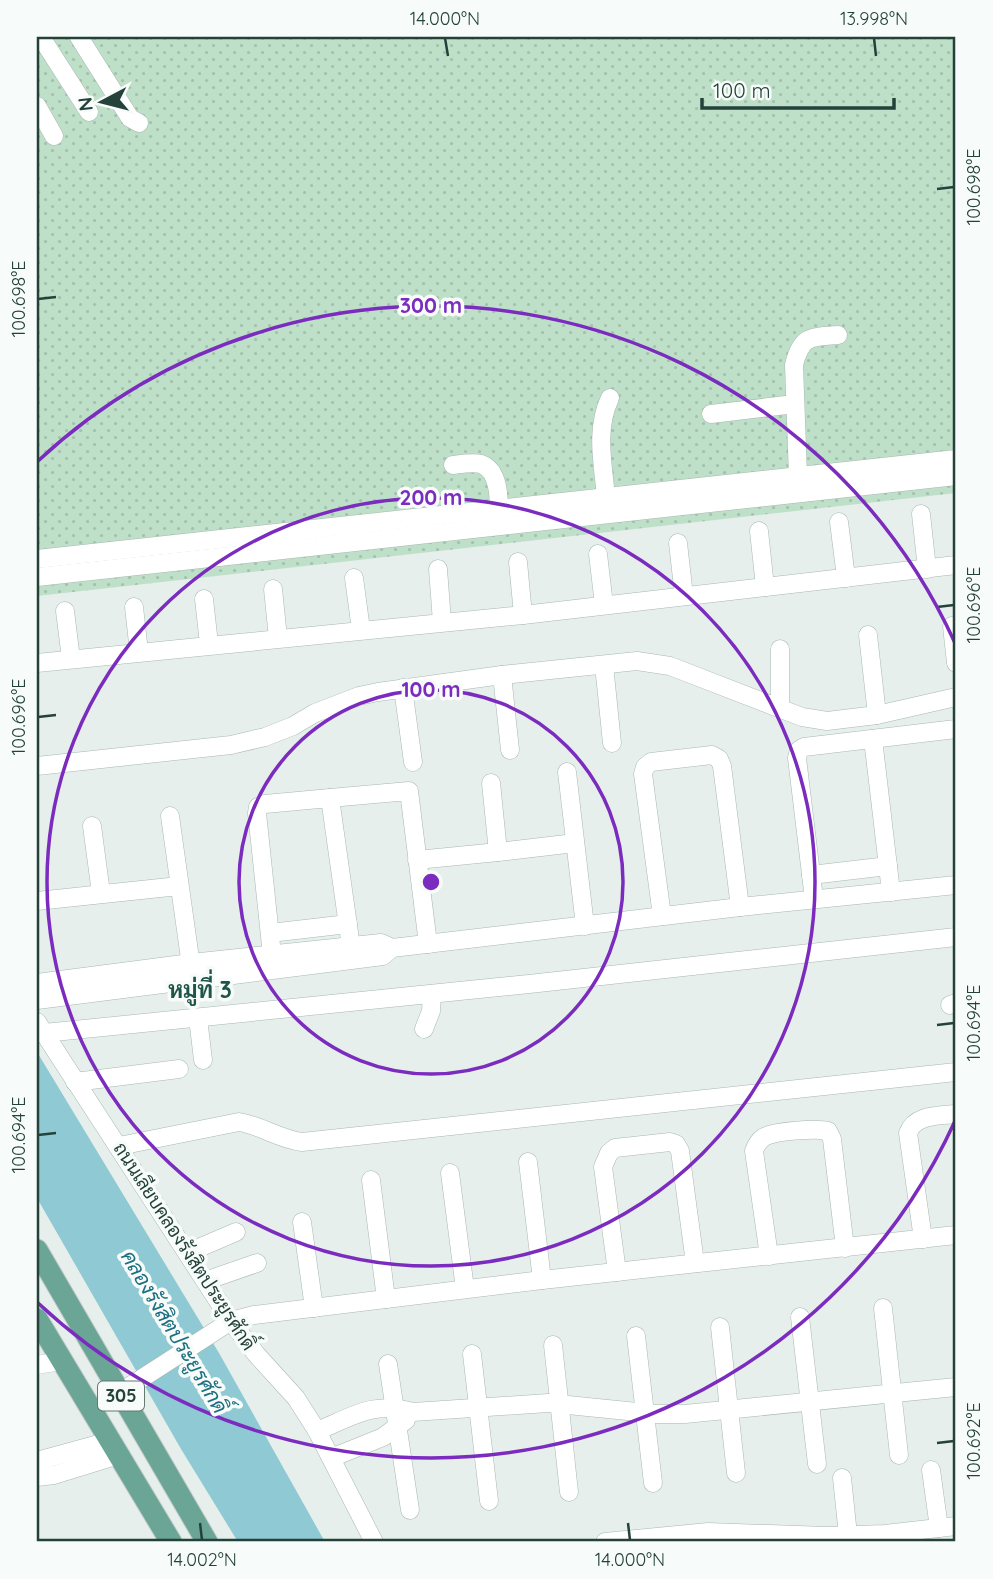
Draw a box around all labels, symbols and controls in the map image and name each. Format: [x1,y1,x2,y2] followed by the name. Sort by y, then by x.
[410,7,480,30] text: 14.000°N
[840,7,908,30] text: 13.998°N
[66,66,136,136] north arrow
[702,66,895,110] scale bar
[713,77,771,103] text: 100 m
[72,96,98,112] text: N
[962,149,985,226] text: 100.698°E
[7,261,30,338] text: 100.698°E
[400,292,462,318] text: 300 m
[400,484,462,510] text: 200 m
[962,567,985,643] text: 100.696°E
[401,676,461,702] text: 100 m
[7,679,30,755] text: 100.696°E
[419,870,443,894] centre of rings
[168,969,232,1006] district label: หมู่ที่ 3
[962,985,985,1061] text: 100.694°E
[7,1097,30,1173] text: 100.694°E
[109,1138,261,1354] street label: ถนนเลียบคลองรังสิตประยูรศักดิ์
[115,1246,233,1418] water label: คลองรังสิตประยูรศักดิ์
[98,1381,144,1410] road number: 305
[962,1402,985,1480] text: 100.692°E
[167,1548,237,1571] text: 14.002°N
[595,1548,665,1571] text: 14.000°N

